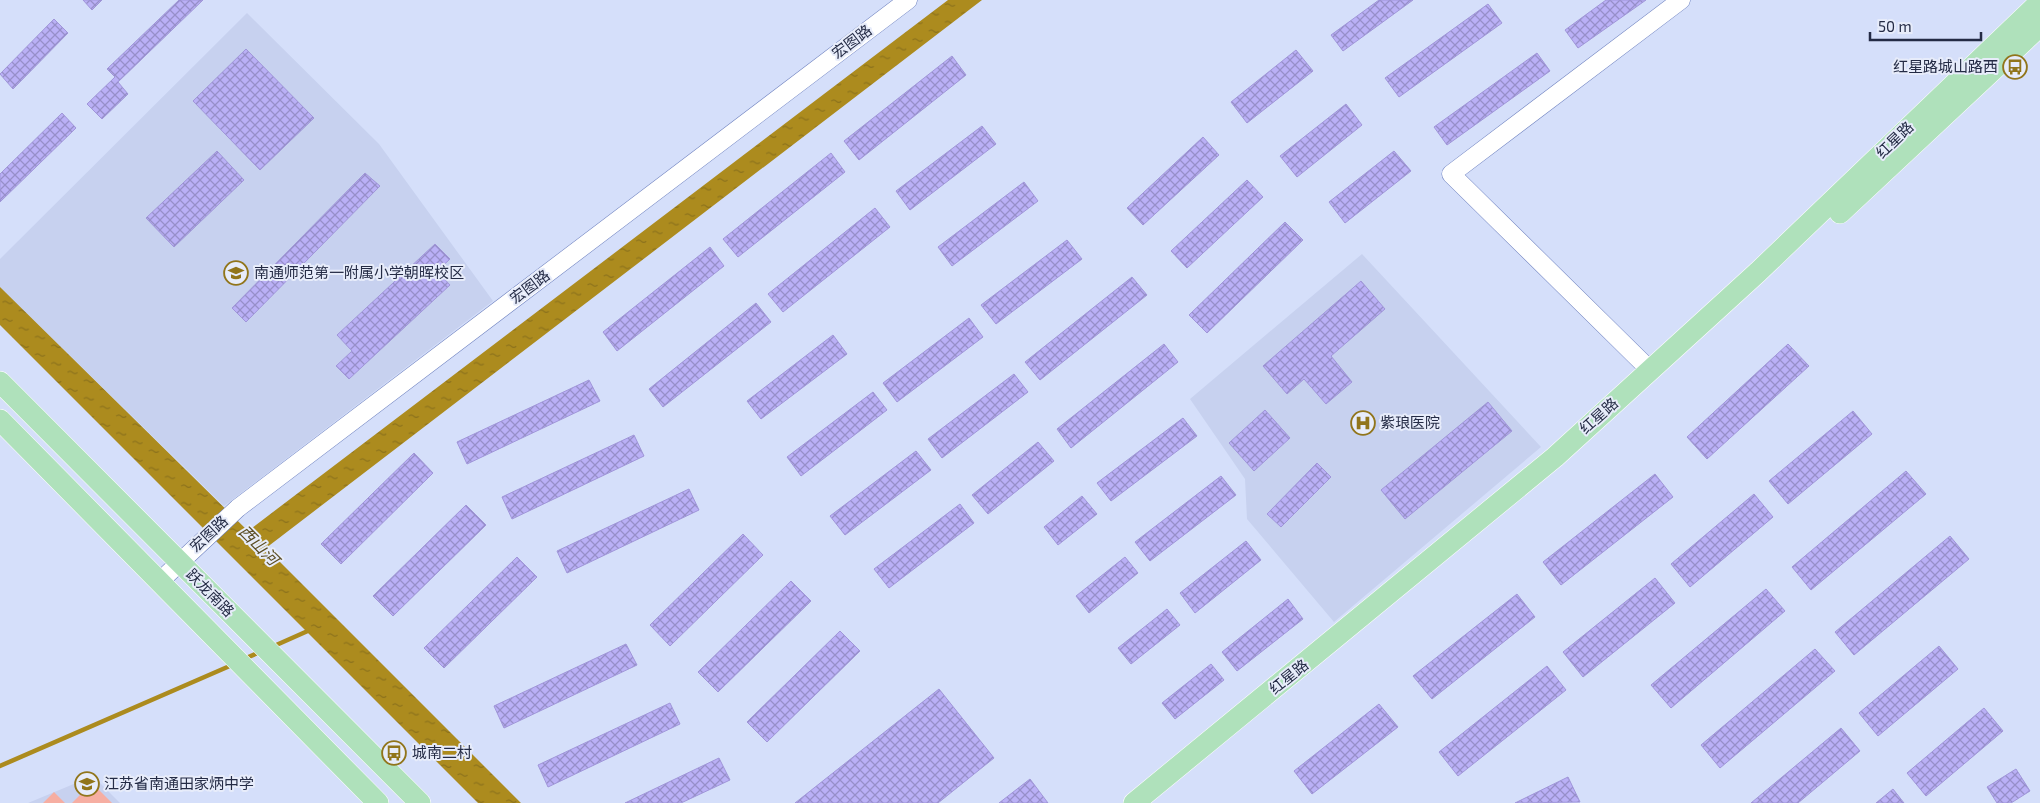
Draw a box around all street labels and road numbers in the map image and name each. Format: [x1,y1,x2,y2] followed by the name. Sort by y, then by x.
[828,20,875,62] street label: 宏图路
[1872,117,1917,161] street label: 红星路
[506,265,553,307] street label: 宏图路
[1576,394,1621,437] street label: 红星路
[186,511,231,555] street label: 宏图路
[183,565,238,620] street label: 跃龙南路
[1265,655,1312,697] street label: 红星路

